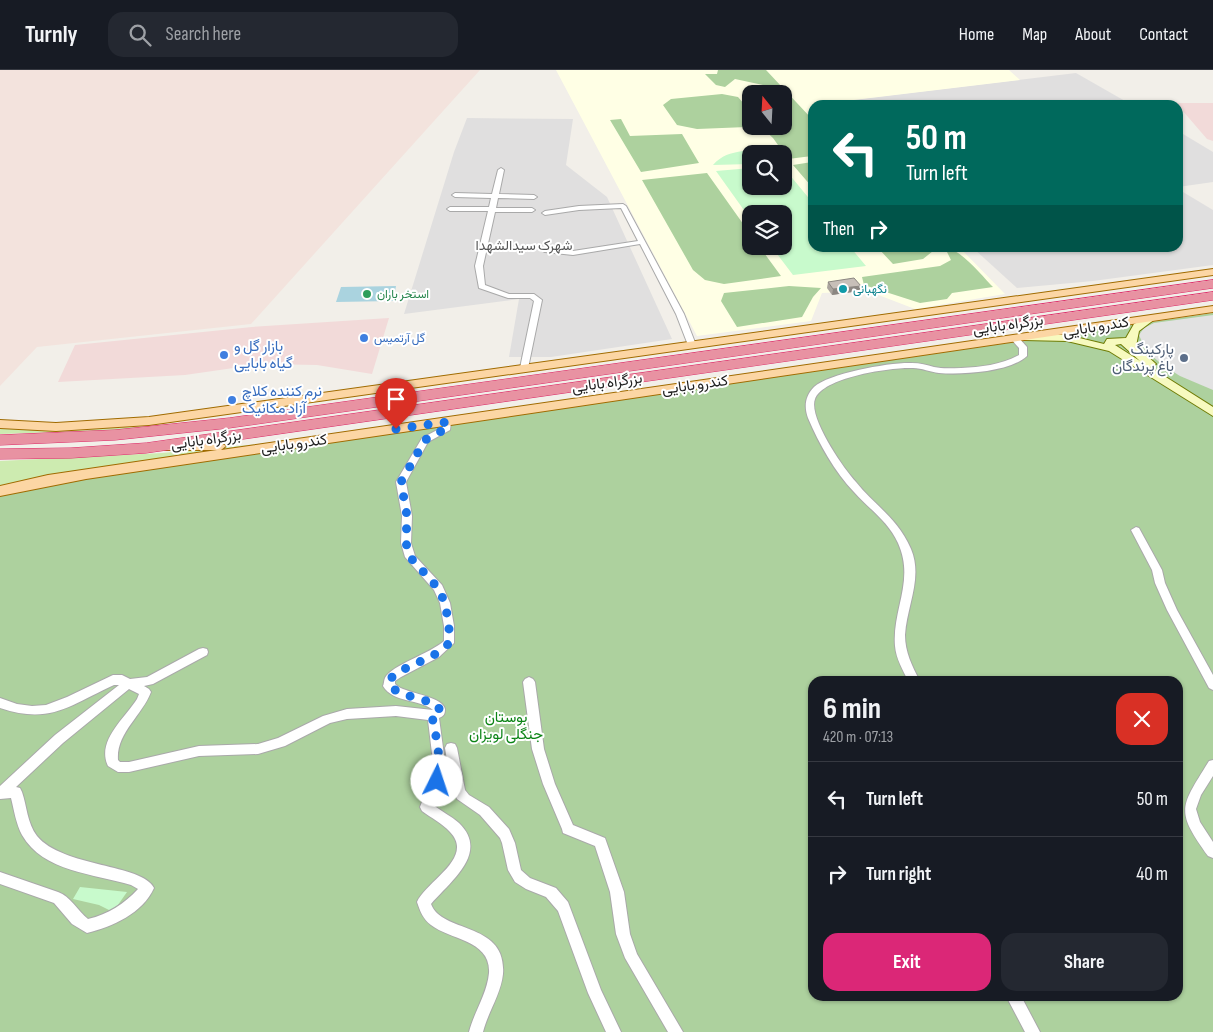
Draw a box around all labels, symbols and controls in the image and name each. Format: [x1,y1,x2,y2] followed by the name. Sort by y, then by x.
[108,12,458,57] search box
[25,20,78,49] text: Turnly
[126,21,154,49] icon: search
[166,23,241,46] text: Search here
[959,24,994,45] text: Home
[1022,24,1047,45] text: Map
[1075,24,1111,45] text: About
[1139,24,1188,45] text: Contact
[742,85,792,135] north arrow
[742,85,792,255] map controls
[906,117,967,160] text: 50 m
[823,120,888,185] icon: left
[742,145,792,195] button: search
[906,160,968,187] text: Turn left
[742,205,792,255] button: layers
[864,215,892,243] icon: right
[823,218,854,241] text: Then
[476,237,572,254] district label: شهرک سیدالشهدا
[853,282,887,297] place label: نگهبانی
[837,283,849,295] marker: نگهبانی
[377,287,429,302] place label: استخر باران
[361,288,373,300] marker: استخر باران
[971,311,1045,339] street label: بزرگراه بابایی
[1062,312,1131,342] street label: کندرو بابایی
[374,331,425,346] place label: گل آرتمیس
[358,332,370,344] marker: گل آرتمیس
[234,337,293,373] place label: بازار گل و گیاه بابایی
[1112,340,1174,377] place label: پارکینگ باغ پرندگان
[218,349,230,361] marker: بازار گل و گیاه بابایی
[1178,352,1190,364] marker: پارکینگ باغ پرندگان
[570,369,644,397] street label: بزرگراه بابایی
[661,371,730,399] street label: کندرو بابایی
[375,378,417,429] pin
[242,382,322,418] place label: نرم کننده کلاچ آزاد مکانیک
[382,385,410,413] icon: arrive
[226,394,238,406] marker: نرم کننده کلاچ آزاد مکانیک
[169,426,243,454] street label: بزرگراه بابایی
[260,430,329,458] street label: کندرو بابایی
[823,691,881,727] text: 6 min
[1116,693,1168,745] button: close
[469,708,543,744] park label: بوستان جنگلی لویزان
[823,728,893,747] text: 420 m · 07:13
[410,754,462,806] position arrow
[823,785,851,813] icon: left
[866,788,923,811] text: Turn left
[1137,788,1168,811] text: 50 m
[823,860,851,888] icon: right
[866,863,931,886] text: Turn right
[1136,863,1168,886] text: 40 m
[823,933,991,991] button: Exit
[1001,933,1168,991] button: Share

